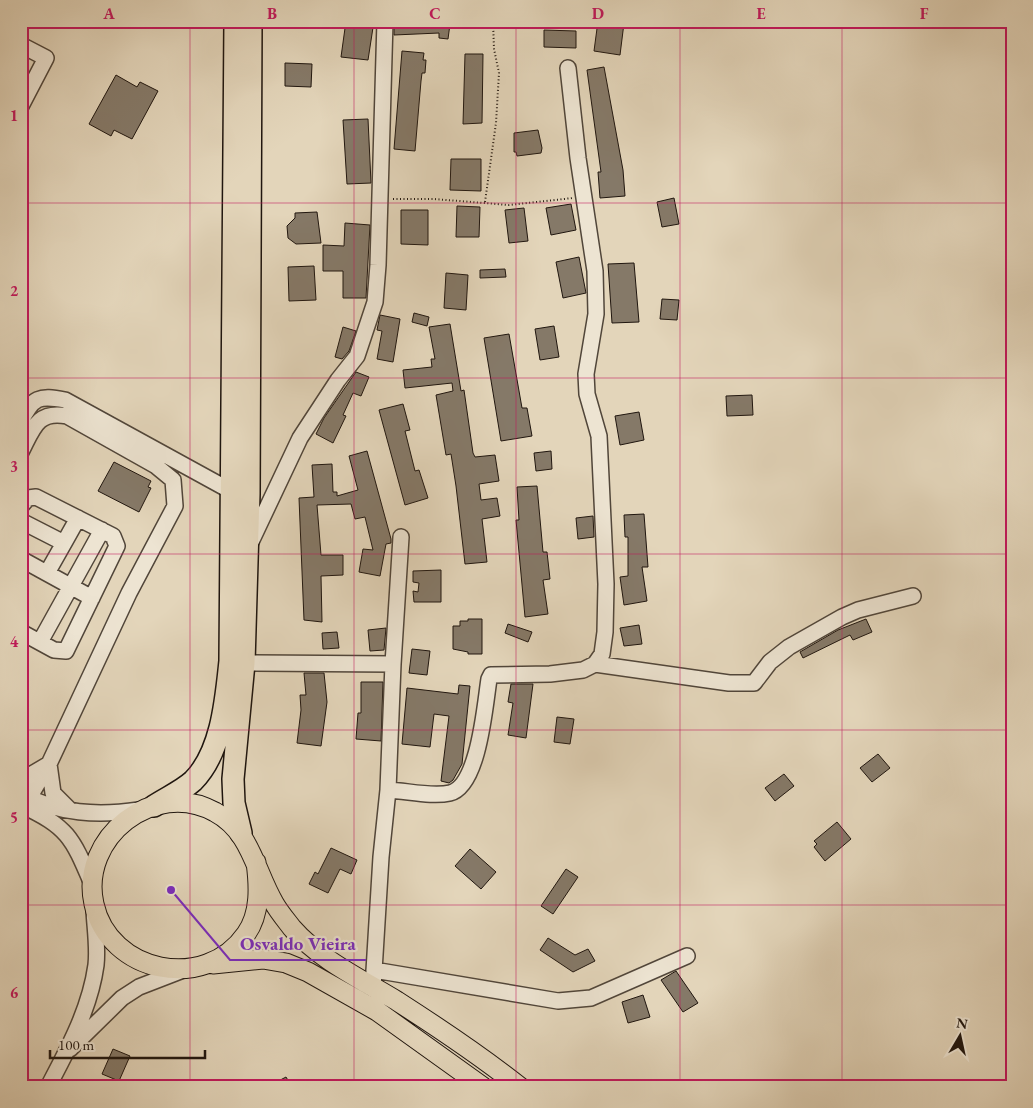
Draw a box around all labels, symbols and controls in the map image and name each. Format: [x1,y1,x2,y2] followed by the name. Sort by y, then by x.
[102,3,115,24] text: A
[267,3,277,24] text: B
[429,3,441,24] text: C
[592,3,604,24] text: D
[756,3,766,24] text: E
[920,3,929,24] text: F
[10,105,18,126] text: 1
[10,280,19,301] text: 2
[10,456,18,477] text: 3
[10,631,19,652] text: 4
[10,807,18,828] text: 5
[230,926,366,960] callout: Osvaldo Vieira
[240,931,357,956] text: Osvaldo Vieira
[10,982,19,1003] text: 6
[936,1010,986,1060] north arrow
[955,1013,970,1033] text: N
[50,1028,205,1060] scale bar
[58,1035,95,1054] text: 100 m

